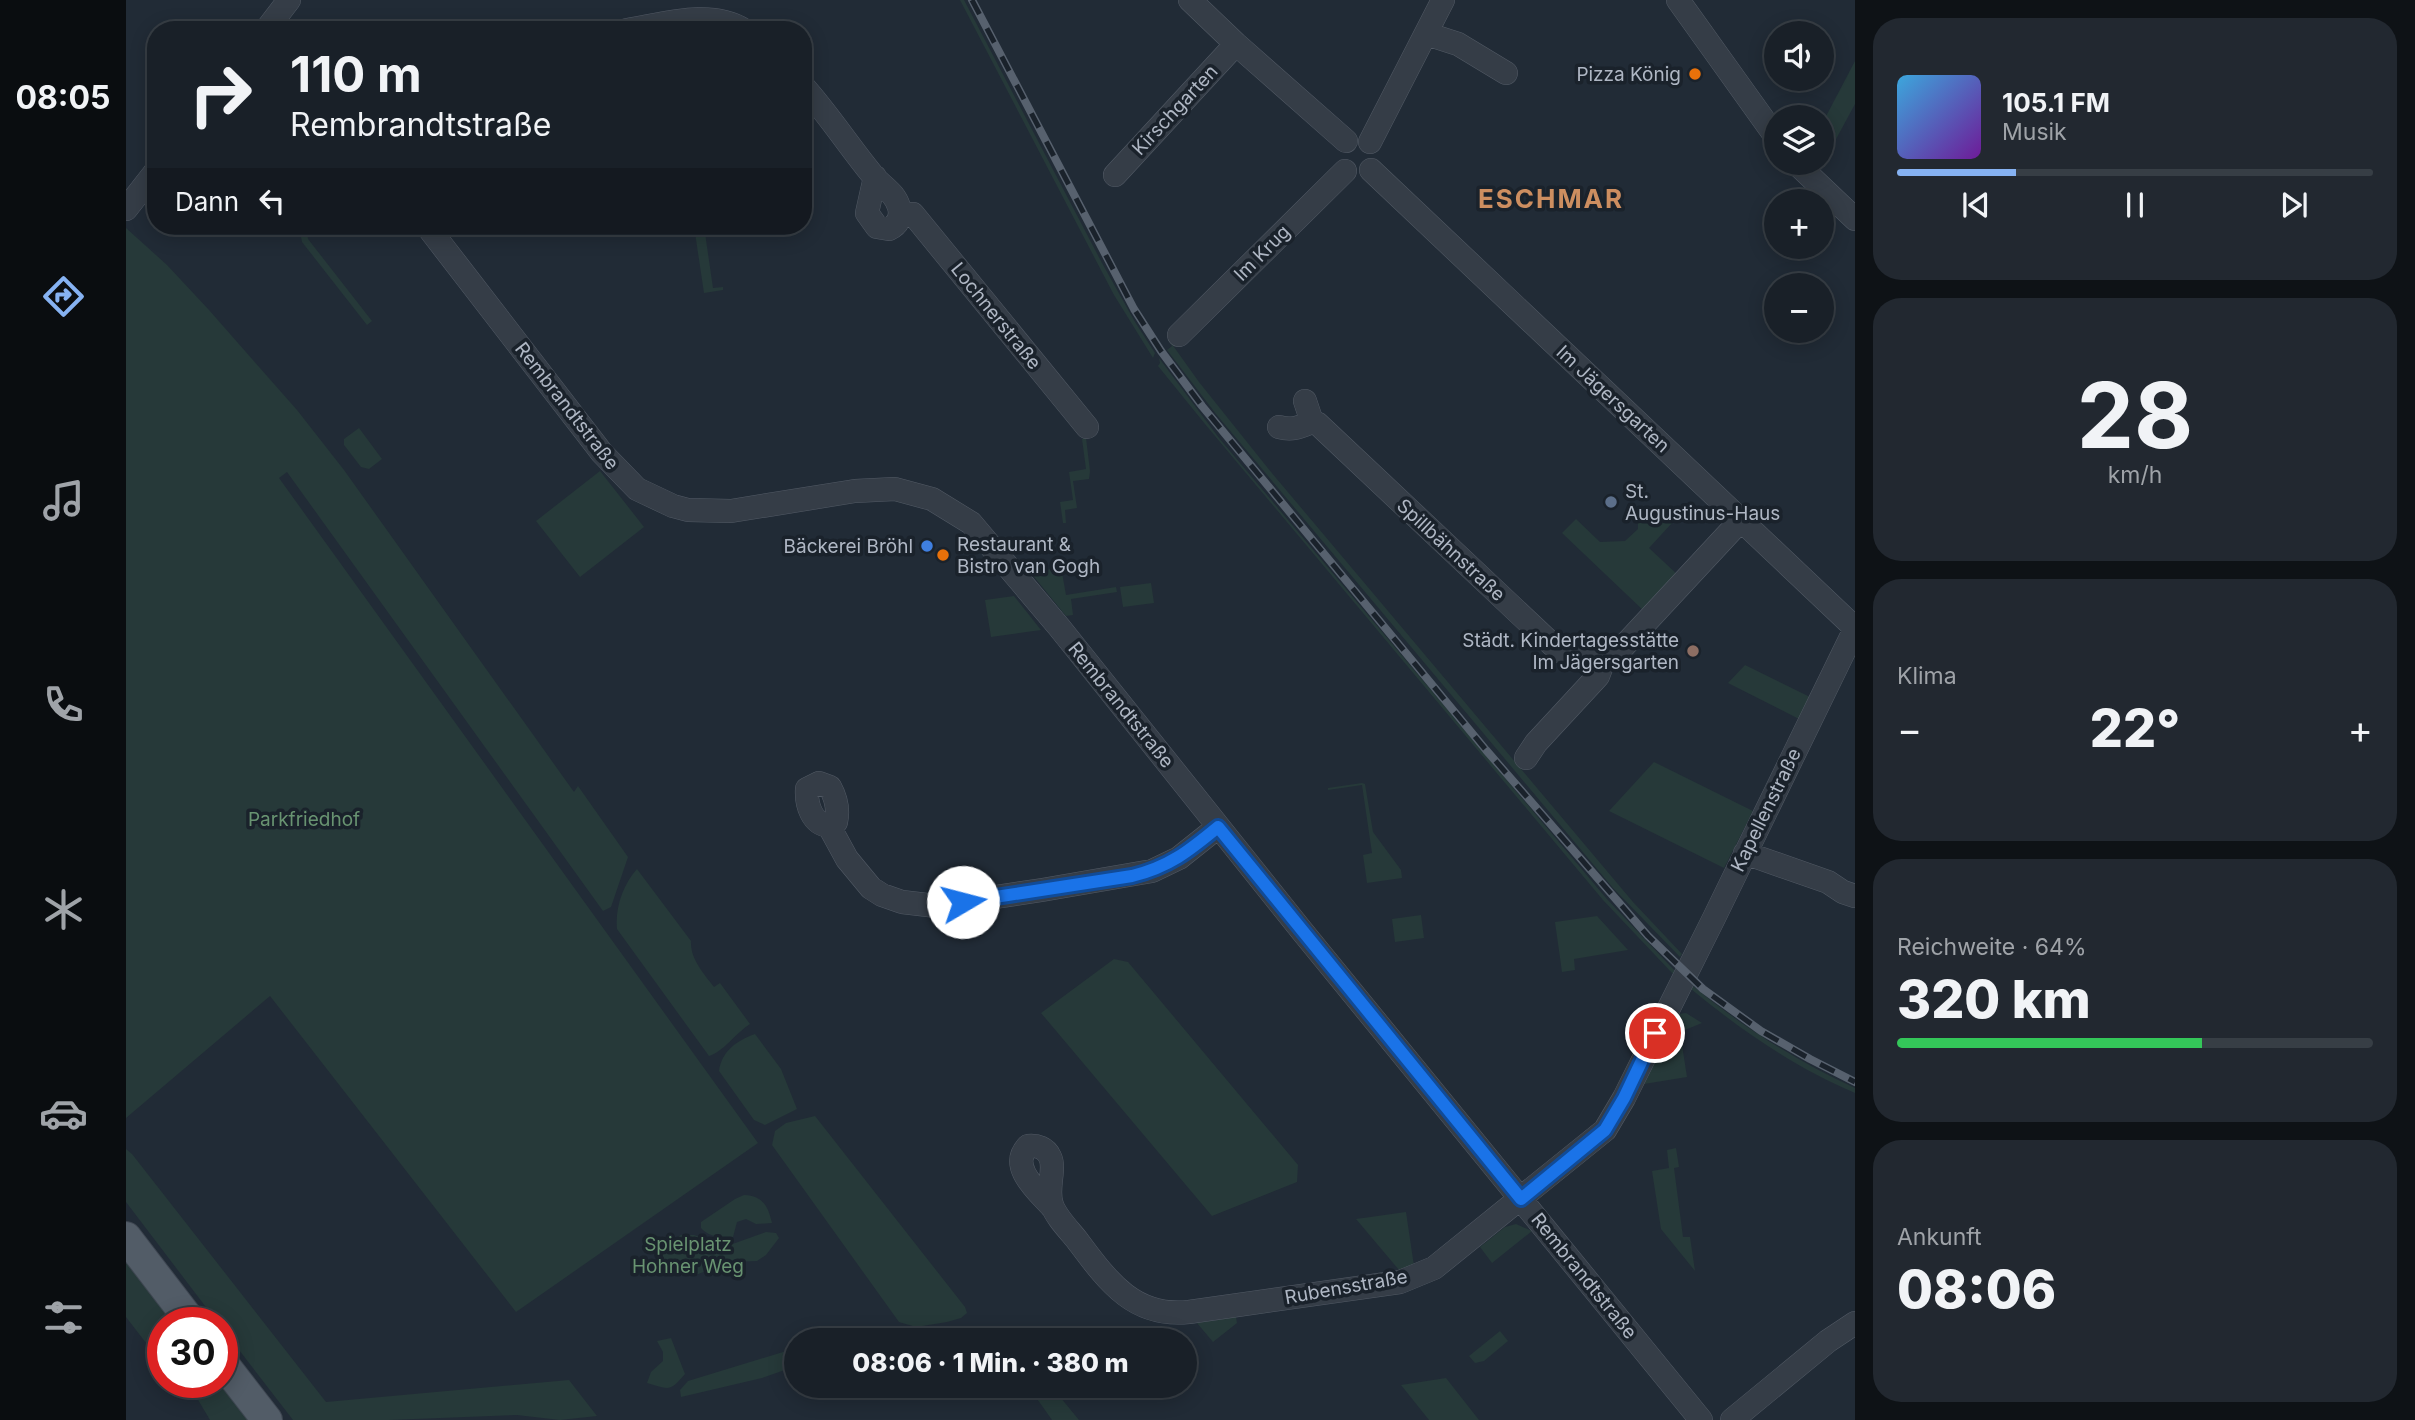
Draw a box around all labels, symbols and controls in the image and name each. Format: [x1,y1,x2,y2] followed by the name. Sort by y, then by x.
[1764,21,1834,343] map controls
[1764,21,1834,91] button: sound
[290,45,422,104] text: 110 m
[175,49,266,140] icon: right
[1127,60,1223,160] street label: Kirschgarten
[1576,63,1681,86] place label: Pizza König
[1687,66,1703,82] marker: Pizza König
[15,78,111,117] text: 08:05
[2002,87,2110,118] text: 105.1 FM
[290,105,551,144] text: Rembrandtstraße
[1764,105,1834,175] button: layers
[2002,118,2067,146] text: Musik
[253,182,291,220] icon: left
[1478,183,1624,214] district label: ESCHMAR
[175,186,239,217] text: Dann
[1957,186,1995,224] icon: previous
[2116,186,2154,224] icon: pause
[2275,186,2313,224] icon: next
[1764,189,1834,259] button: +
[1229,220,1295,286] street label: Im Krug
[946,258,1046,374] street label: Lochnerstraße
[39,272,88,321] icon: directions
[1764,273,1834,343] button: −
[510,338,624,474] street label: Rembrandtstraße
[1552,341,1674,457] street label: Im Jägersgarten
[2077,360,2193,470] text: 28
[2108,461,2162,489] text: km/h
[39,476,88,525] icon: music
[1625,480,1780,525] place label: St. Augustinus-Haus
[1392,494,1510,606] street label: Spillbähnstraße
[1603,494,1619,510] marker: St. Augustinus-Haus
[957,533,1100,578] place label: Restaurant & Bistro van Gogh
[784,535,913,558] place label: Bäckerei Bröhl
[919,538,935,554] marker: Bäckerei Bröhl
[935,547,951,563] marker: Restaurant & Bistro van Gogh
[1462,629,1679,674] place label: Städt. Kindertagesstätte Im Jägersgarten
[1063,637,1179,773] street label: Rembrandtstraße
[1685,643,1701,659] marker: Städt. Kindertagesstätte Im Jägersgarten
[1897,662,1957,690] text: Klima
[39,680,88,729] icon: phone
[2090,697,2180,760] text: 22°
[1897,706,1922,752] text: −
[2348,706,2373,752] text: +
[1726,745,1806,875] street label: Kapellenstraße
[248,808,360,831] park label: Parkfriedhof
[926,865,1000,939] position arrow
[39,885,88,934] icon: climate
[1897,933,2087,961] text: Reichweite · 64%
[1897,968,2091,1031] text: 320 km
[1625,1003,1685,1063] pin
[1636,1014,1674,1052] icon: arrive
[39,1089,88,1138] icon: car
[1526,1208,1642,1344] street label: Rembrandtstraße
[1897,1223,1982,1251] text: Ankunft
[632,1233,744,1278] park label: Spielplatz Hohner Weg
[1897,1258,2056,1321] text: 08:06
[1283,1265,1409,1309] street label: Rubensstraße
[39,1293,88,1342] icon: filters
[147,1307,238,1398] speed limit sign: 30
[852,1347,1129,1378] text: 08:06 · 1 Min. · 380 m

